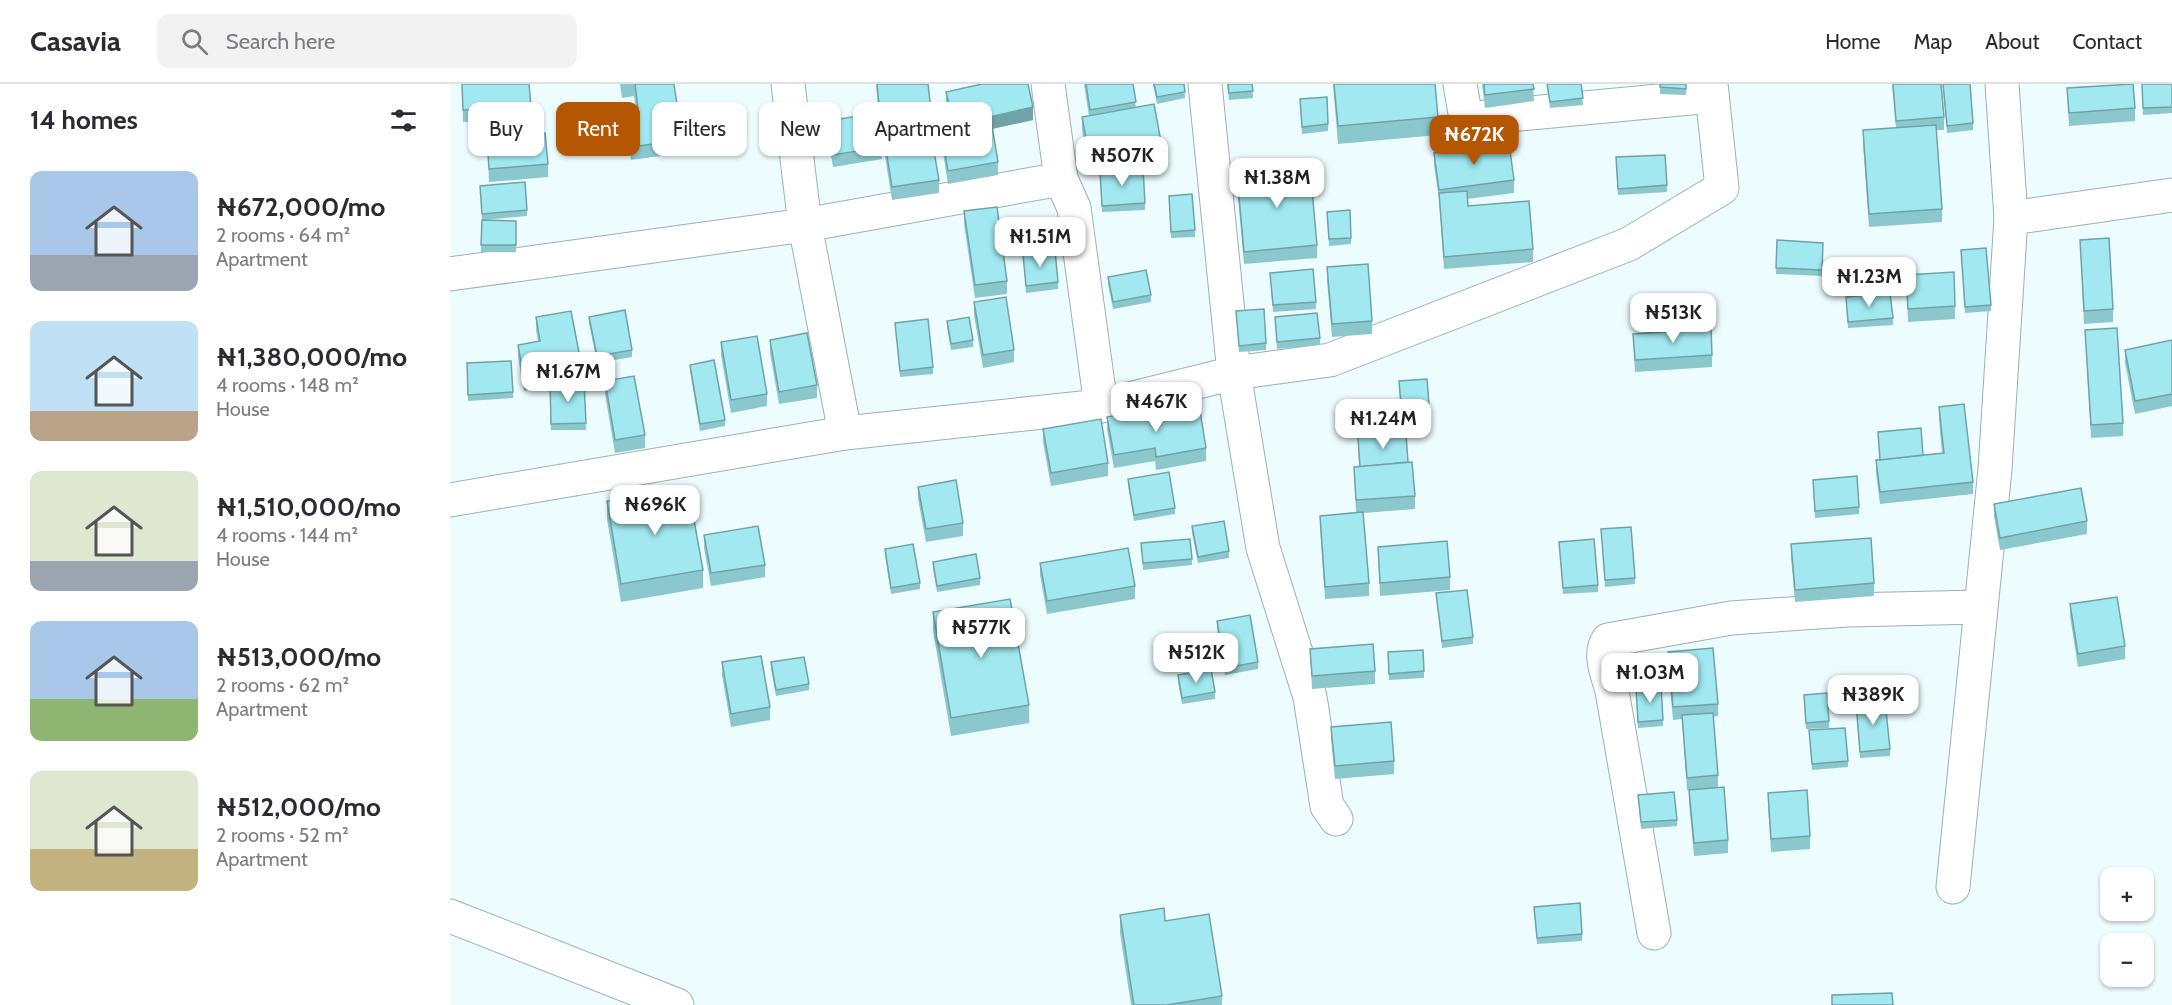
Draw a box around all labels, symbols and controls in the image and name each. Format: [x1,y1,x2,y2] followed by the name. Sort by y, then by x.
[157,14,577,68] search box
[30,24,121,58] text: Casavia
[178,25,211,58] icon: search
[226,28,335,55] text: Search here
[1825,29,1881,54] text: Home
[1914,29,1952,54] text: Map
[1985,29,2039,54] text: About
[2072,29,2142,54] text: Contact
[468,102,544,156] chip: Buy
[556,102,640,156] chip: Rent
[652,102,747,156] chip: Filters
[759,102,841,156] chip: New
[853,102,992,156] chip: Apartment
[30,104,138,136] text: 14 homes
[387,104,420,137] icon: filters
[1432,115,1516,166] pin: ₦672K
[1444,122,1504,146] text: ₦672K
[1080,136,1164,187] pin: ₦507K
[1090,143,1154,167] text: ₦507K
[1228,158,1326,209] pin: ₦1.38M
[1243,165,1311,189] text: ₦1.38M
[216,191,385,223] text: ₦672,000/mo
[78,195,150,267] icon: home
[991,217,1089,268] pin: ₦1.51M
[216,223,350,247] text: 2 rooms · 64 m²
[1009,224,1071,248] text: ₦1.51M
[216,247,308,271] text: Apartment
[1820,257,1918,308] pin: ₦1.23M
[1836,264,1902,288] text: ₦1.23M
[1631,293,1715,344] pin: ₦513K
[1644,300,1702,324] text: ₦513K
[216,341,407,373] text: ₦1,380,000/mo
[78,345,150,417] icon: home
[519,352,617,403] pin: ₦1.67M
[535,359,601,383] text: ₦1.67M
[216,373,359,397] text: 4 rooms · 148 m²
[1114,382,1198,433] pin: ₦467K
[1125,389,1187,413] text: ₦467K
[216,397,270,421] text: House
[1334,399,1432,450] pin: ₦1.24M
[1349,406,1417,430] text: ₦1.24M
[613,485,697,536] pin: ₦696K
[216,491,401,523] text: ₦1,510,000/mo
[624,492,686,516] text: ₦696K
[78,495,150,567] icon: home
[216,523,358,547] text: 4 rooms · 144 m²
[216,547,270,571] text: House
[939,608,1023,659] pin: ₦577K
[951,615,1011,639] text: ₦577K
[1154,633,1238,684] pin: ₦512K
[1167,640,1225,664] text: ₦512K
[216,641,381,673] text: ₦513,000/mo
[78,645,150,717] icon: home
[1601,653,1699,704] pin: ₦1.03M
[1615,660,1685,684] text: ₦1.03M
[216,673,349,697] text: 2 rooms · 62 m²
[1831,675,1915,726] pin: ₦389K
[1842,682,1904,706] text: ₦389K
[216,697,308,721] text: Apartment
[216,791,381,823] text: ₦512,000/mo
[78,795,150,867] icon: home
[216,823,349,847] text: 2 rooms · 52 m²
[216,847,308,871] text: Apartment
[2100,867,2154,987] map controls
[2100,867,2154,921] button: +
[2100,933,2154,987] button: −

